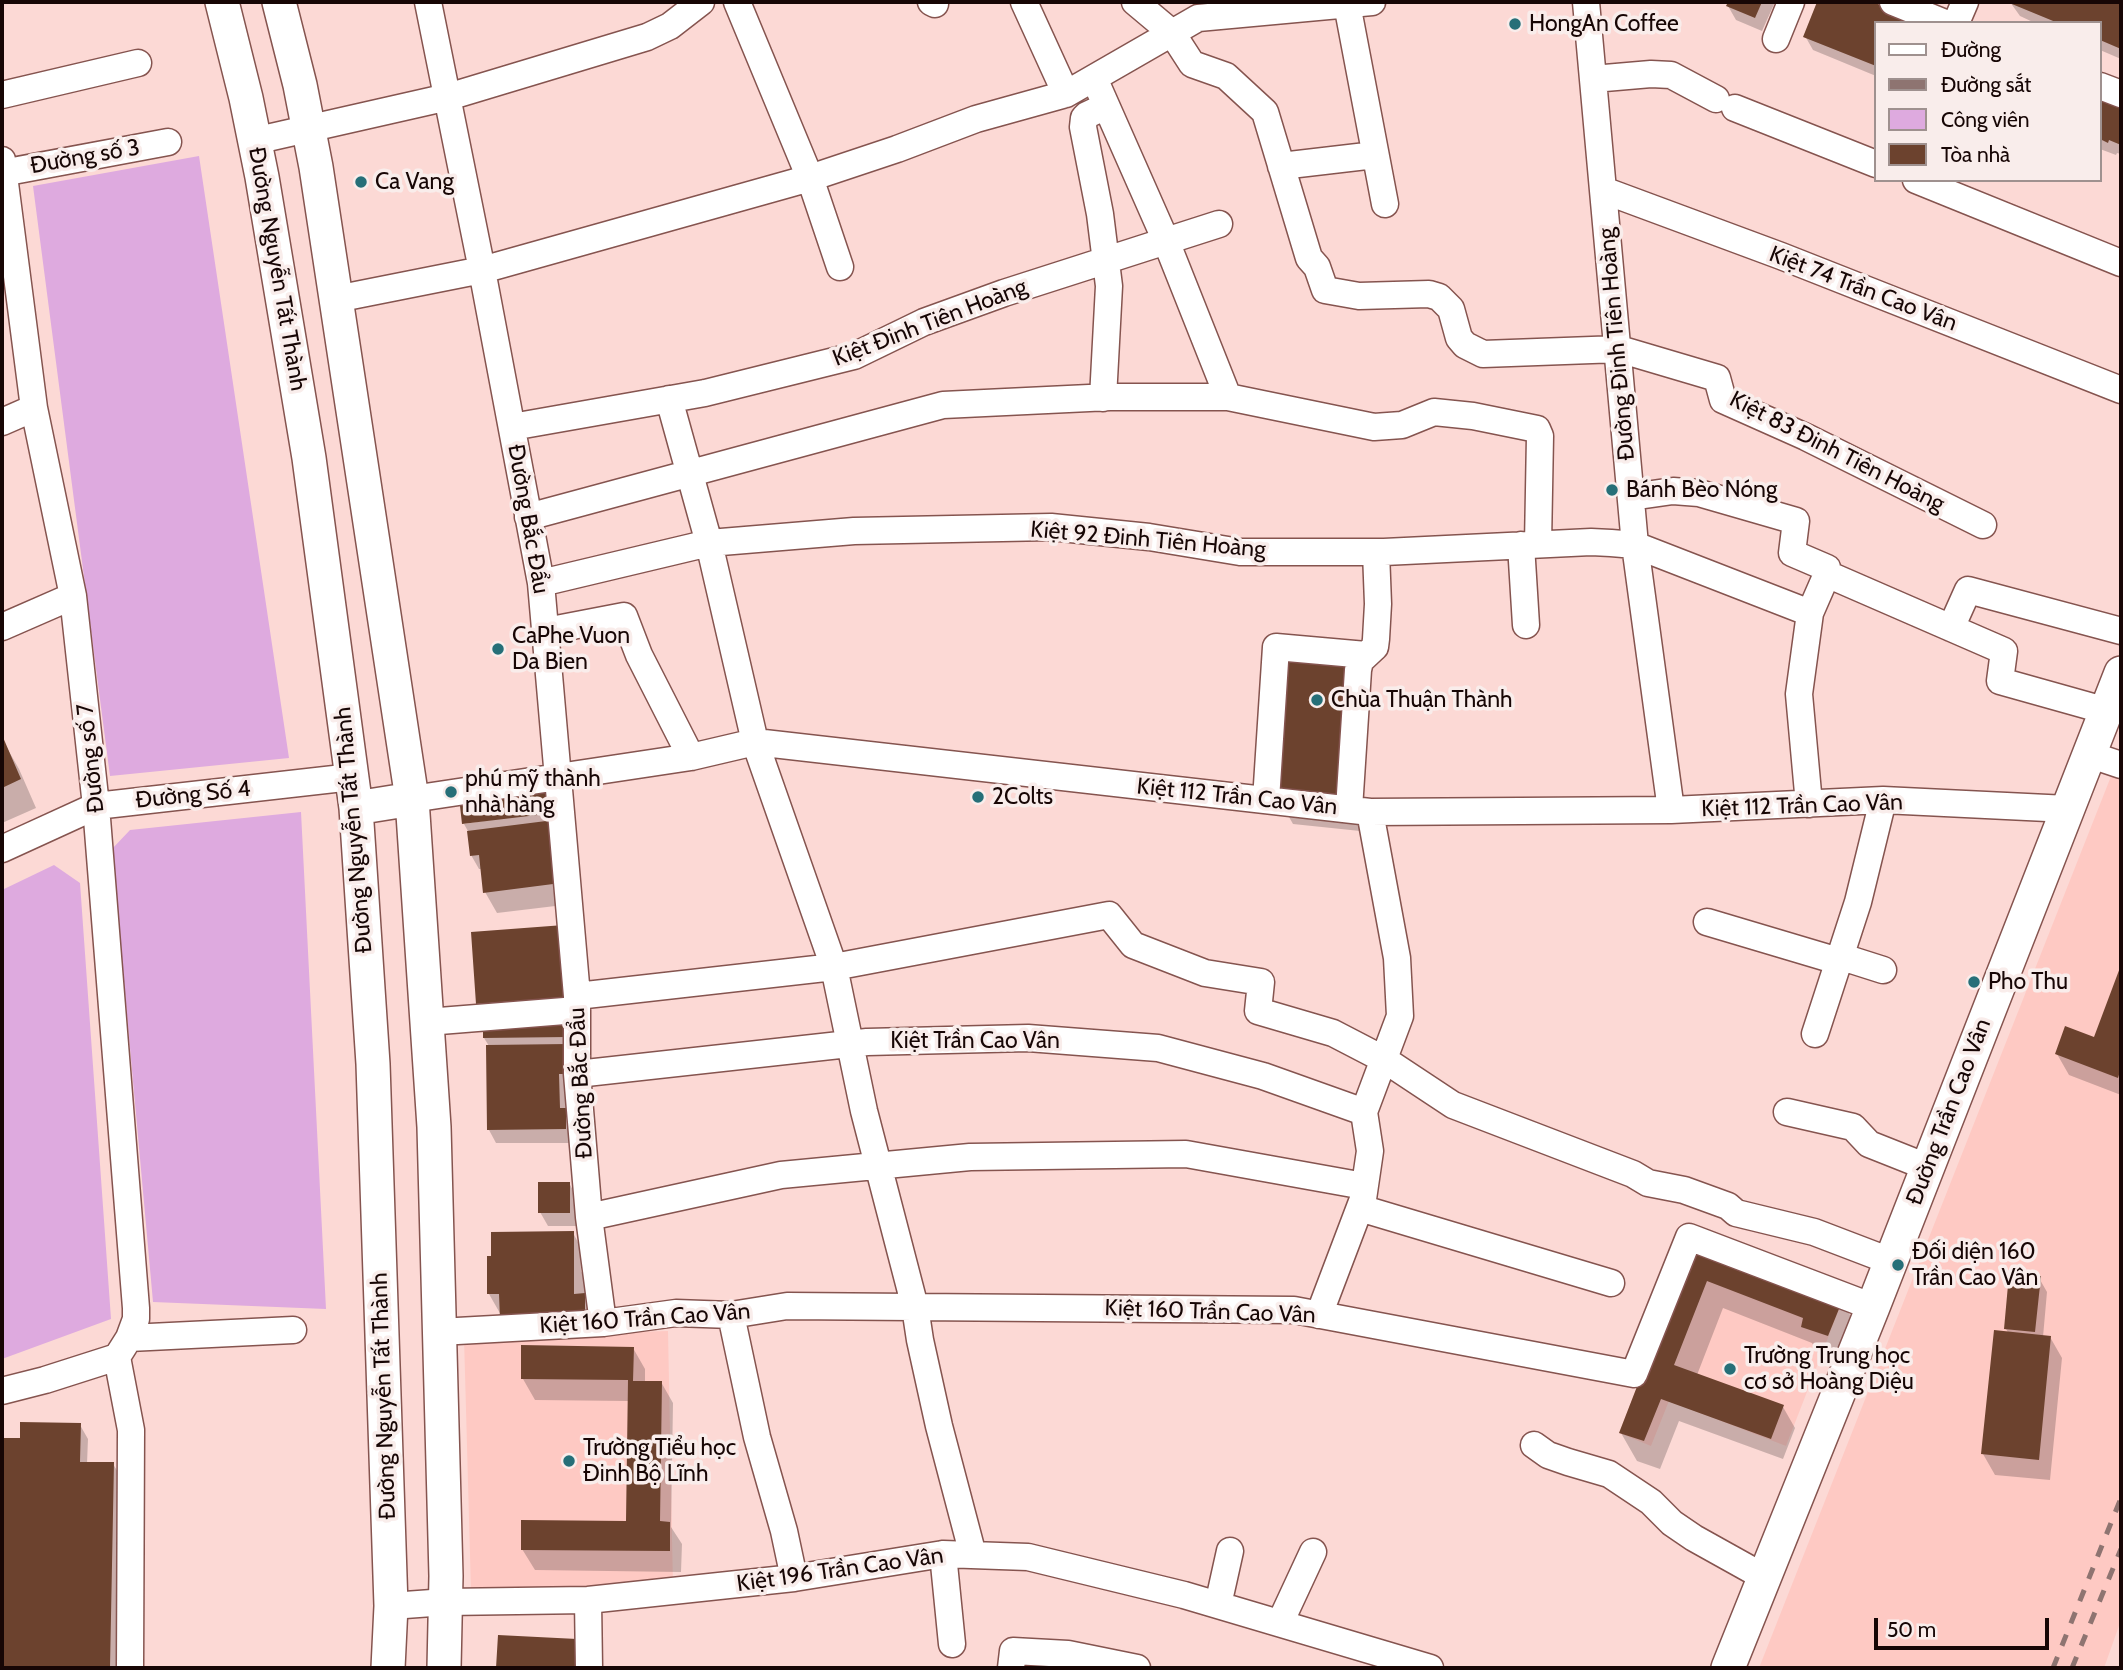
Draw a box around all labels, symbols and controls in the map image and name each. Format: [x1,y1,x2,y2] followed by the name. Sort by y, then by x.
[1529,10,1679,38] place label: HongAn Coffee
[1507,16,1523,32] marker: HongAn Coffee
[1874,21,2102,182] legend
[1941,37,2001,62] text: Đường
[1941,72,2031,97] text: Đường sắt
[1941,107,2029,132] text: Công viên
[28,134,142,180] street label: Đường số 3
[1941,142,2010,167] text: Tòa nhà
[242,145,312,393] street label: Đường Nguyễn Tất Thành
[375,168,454,196] place label: Ca Vang
[353,174,369,190] marker: Ca Vang
[1593,226,1641,462] street label: Đường Đinh Tiên Hoàng
[1765,240,1961,338] street label: Kiệt 74 Trần Cao Vân
[829,273,1031,373] street label: Kiệt Đinh Tiên Hoàng
[1725,386,1949,518] street label: Kiệt 83 Đinh Tiên Hoàng
[501,442,555,596] street label: Đường Bắc Đẩu
[1626,476,1777,504] place label: Bánh Bèo Nóng
[1604,482,1620,498] marker: Bánh Bèo Nóng
[1029,516,1267,564] street label: Kiệt 92 Đinh Tiên Hoàng
[512,622,630,676] place label: CaPhe Vuon Da Bien
[490,641,506,657] marker: CaPhe Vuon Da Bien
[1331,686,1513,714] place label: Chùa Thuận Thành
[1309,692,1325,708] marker: Chùa Thuận Thành
[72,702,110,814] street label: Đường số 7
[329,706,379,954] street label: Đường Nguyễn Tất Thành
[465,765,601,819] place label: phú mỹ thành nhà hàng
[1135,773,1339,821] street label: Kiệt 112 Trần Cao Vân
[134,775,252,815] street label: Đường Số 4
[992,783,1053,811] place label: 2Colts
[443,784,459,800] marker: phú mỹ thành nhà hàng
[970,789,986,805] marker: 2Colts
[1701,789,1903,823] street label: Kiệt 112 Trần Cao Vân
[1988,968,2068,996] place label: Pho Thu
[1966,974,1982,990] marker: Pho Thu
[563,1007,599,1159] street label: Đường Bắc Đẩu
[1901,1015,1997,1209] street label: Đường Trần Cao Vân
[890,1027,1060,1055] street label: Kiệt Trần Cao Vân
[1912,1238,2038,1292] place label: Đối diện 160 Trần Cao Vân
[1890,1257,1906,1273] marker: Đối diện 160 Trần Cao Vân
[366,1272,402,1520] street label: Đường Nguyễn Tất Thành
[1104,1295,1316,1329] street label: Kiệt 160 Trần Cao Vân
[539,1298,751,1340] street label: Kiệt 160 Trần Cao Vân
[1744,1342,1914,1396] place label: Trường Trung học cơ sở Hoàng Diệu
[1722,1361,1738,1377] marker: Trường Trung học cơ sở Hoàng Diệu
[583,1434,736,1488] place label: Trường Tiểu học Đinh Bộ Lĩnh
[561,1453,577,1469] marker: Trường Tiểu học Đinh Bộ Lĩnh
[735,1542,945,1598] street label: Kiệt 196 Trần Cao Vân
[1878,1604,2053,1648] scale bar
[1887,1617,1936,1642] text: 50 m

